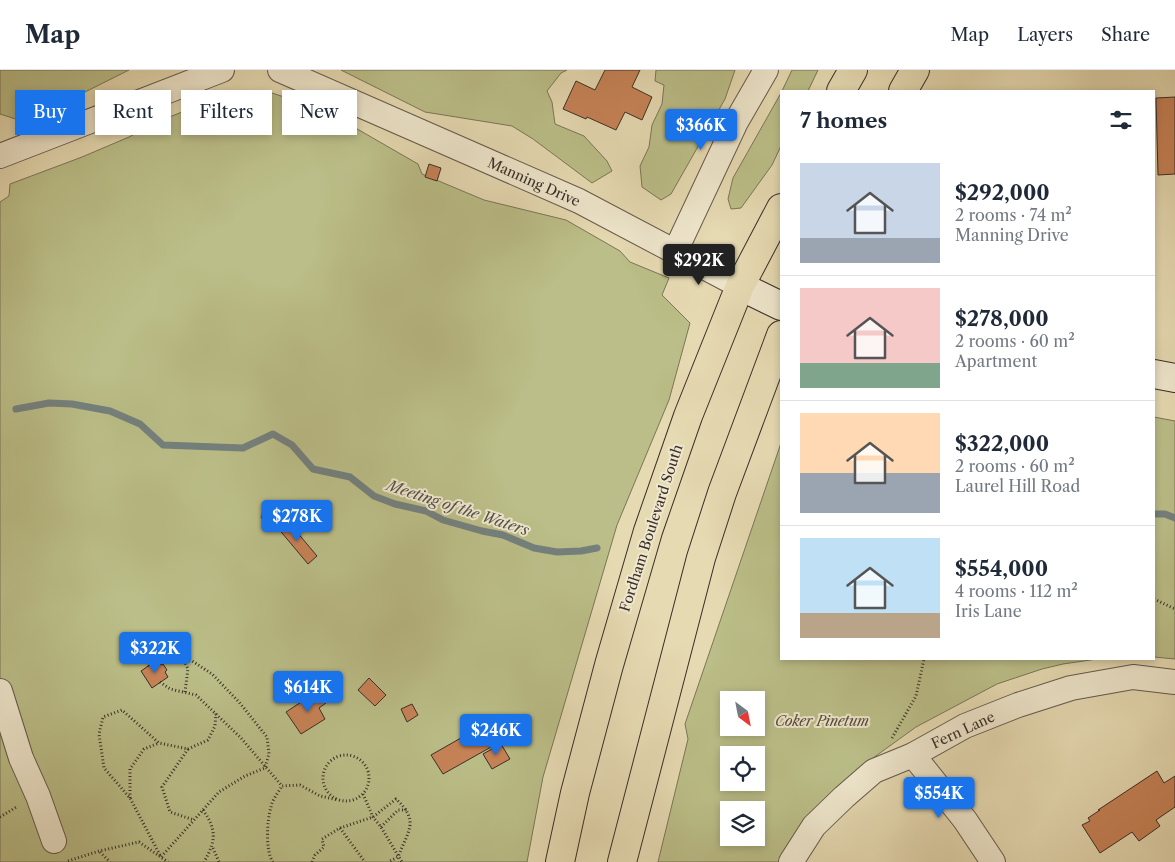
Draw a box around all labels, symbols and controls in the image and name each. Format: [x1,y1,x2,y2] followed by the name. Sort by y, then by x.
[25,20,80,49] text: Map
[951,24,989,46] text: Map
[1017,24,1073,46] text: Layers
[1101,24,1150,46] text: Share
[15,90,85,135] chip: Buy
[95,90,171,135] chip: Rent
[181,90,272,135] chip: Filters
[282,90,357,135] chip: New
[1107,106,1135,134] icon: filters
[666,108,736,151] pin: $366K
[800,108,887,133] text: 7 homes
[676,115,726,135] text: $366K
[485,154,583,211] street label: Manning Drive
[955,180,1050,205] text: $292,000
[840,183,900,243] icon: home
[955,205,1072,225] text: 2 rooms · 74 m²
[955,225,1069,245] text: Manning Drive
[664,244,734,286] pin: $292K
[674,250,724,270] text: $292K
[955,306,1049,331] text: $278,000
[840,308,900,368] icon: home
[955,331,1075,351] text: 2 rooms · 60 m²
[955,351,1037,371] text: Apartment
[955,431,1049,456] text: $322,000
[840,433,900,493] icon: home
[615,442,687,614] street label: Fordham Boulevard South
[955,456,1075,476] text: 2 rooms · 60 m²
[383,475,532,540] water label: Meeting of the Waters
[955,476,1080,496] text: Laurel Hill Road
[262,500,332,542] pin: $278K
[272,506,322,526] text: $278K
[955,556,1048,581] text: $554,000
[840,558,900,618] icon: home
[955,581,1078,601] text: 4 rooms · 112 m²
[955,601,1022,621] text: Iris Lane
[120,632,190,674] pin: $322K
[130,638,180,658] text: $322K
[273,670,343,713] pin: $614K
[284,677,332,697] text: $614K
[720,691,765,736] north arrow
[720,691,765,846] map controls
[928,707,998,753] street label: Fern Lane
[775,712,869,730] park label: Coker Pinetum
[461,714,531,756] pin: $246K
[471,720,521,740] text: $246K
[720,746,765,791] button: locate
[904,776,974,819] pin: $554K
[915,783,963,803] text: $554K
[720,801,765,846] button: layers

